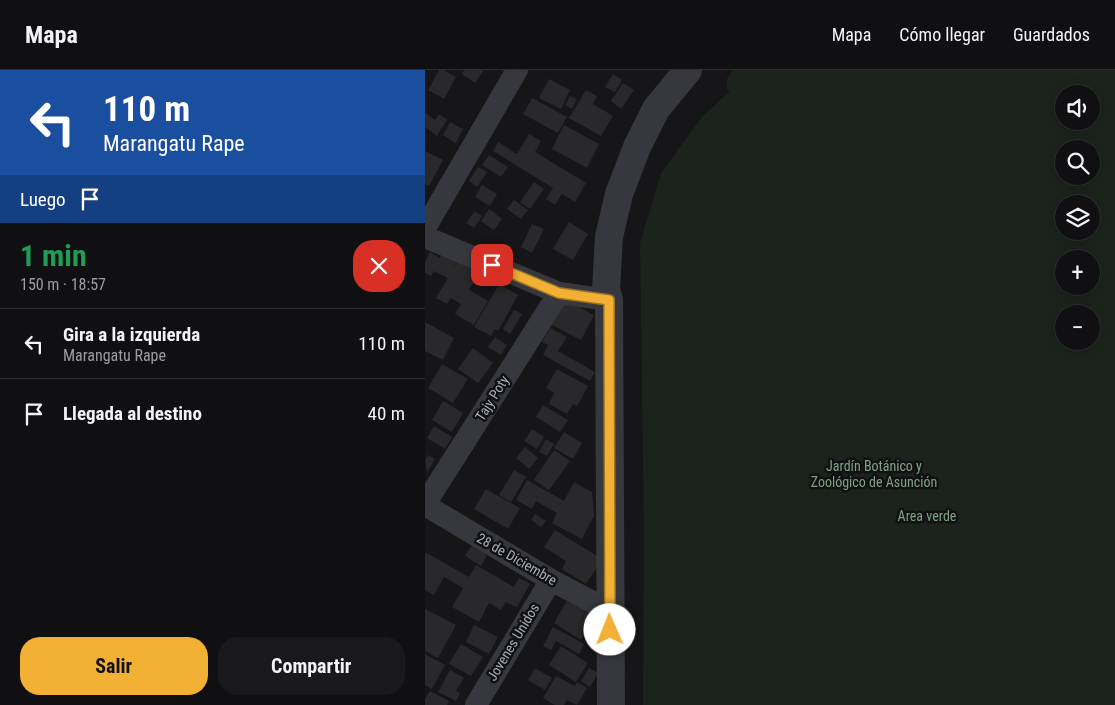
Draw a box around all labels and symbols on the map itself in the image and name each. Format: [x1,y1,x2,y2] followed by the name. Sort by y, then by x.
[471,244,513,286] pin
[472,372,512,423] street label: Tajy Poty
[811,458,937,490] park label: Jardín Botánico y Zoológico de Asunción
[898,508,957,524] park label: Area verde
[474,530,560,588] street label: 28 de Diciembre
[484,600,542,684] street label: Jovenes Unidos
[583,603,635,655] position arrow

